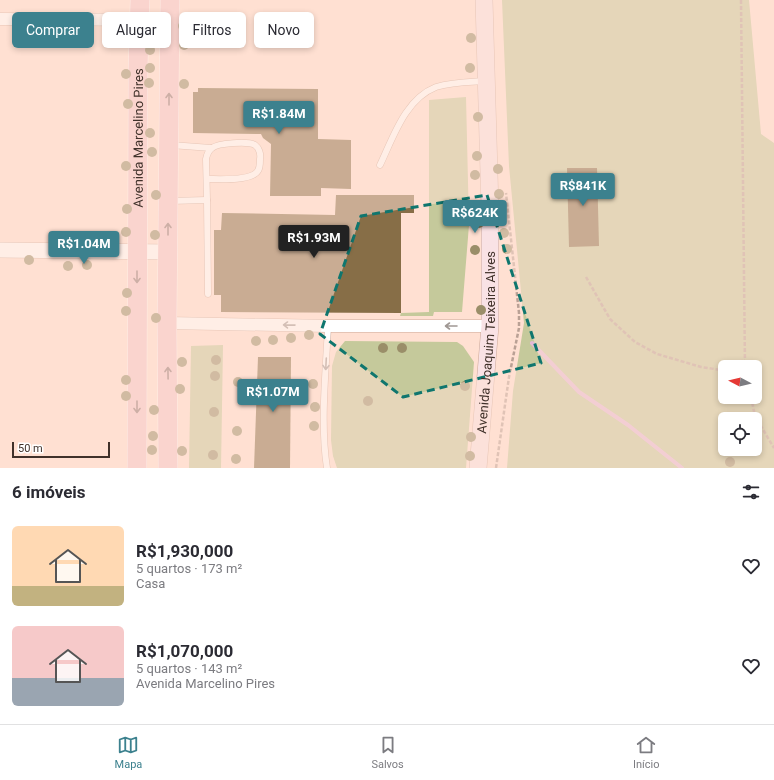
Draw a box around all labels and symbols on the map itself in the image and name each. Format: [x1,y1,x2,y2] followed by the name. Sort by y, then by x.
[130,68,146,208] street label: Avenida Marcelino Pires
[165,93,173,106] one-way arrow
[242,101,316,135] pin: R$1.84M
[550,173,616,207] pin: R$841K
[442,200,508,234] pin: R$624K
[164,223,172,236] one-way arrow
[277,225,351,259] pin: R$1.93M
[47,231,121,265] pin: R$1.04M
[473,251,498,434] street label: Avenida Joaquim Teixeira Alves
[133,270,141,283] one-way arrow
[283,321,296,329] one-way arrow
[445,322,458,330] one-way arrow
[322,357,330,370] one-way arrow
[718,360,762,404] north arrow
[164,367,171,380] one-way arrow
[236,379,310,413] pin: R$1.07M
[133,400,141,413] one-way arrow
[12,440,110,459] scale bar

